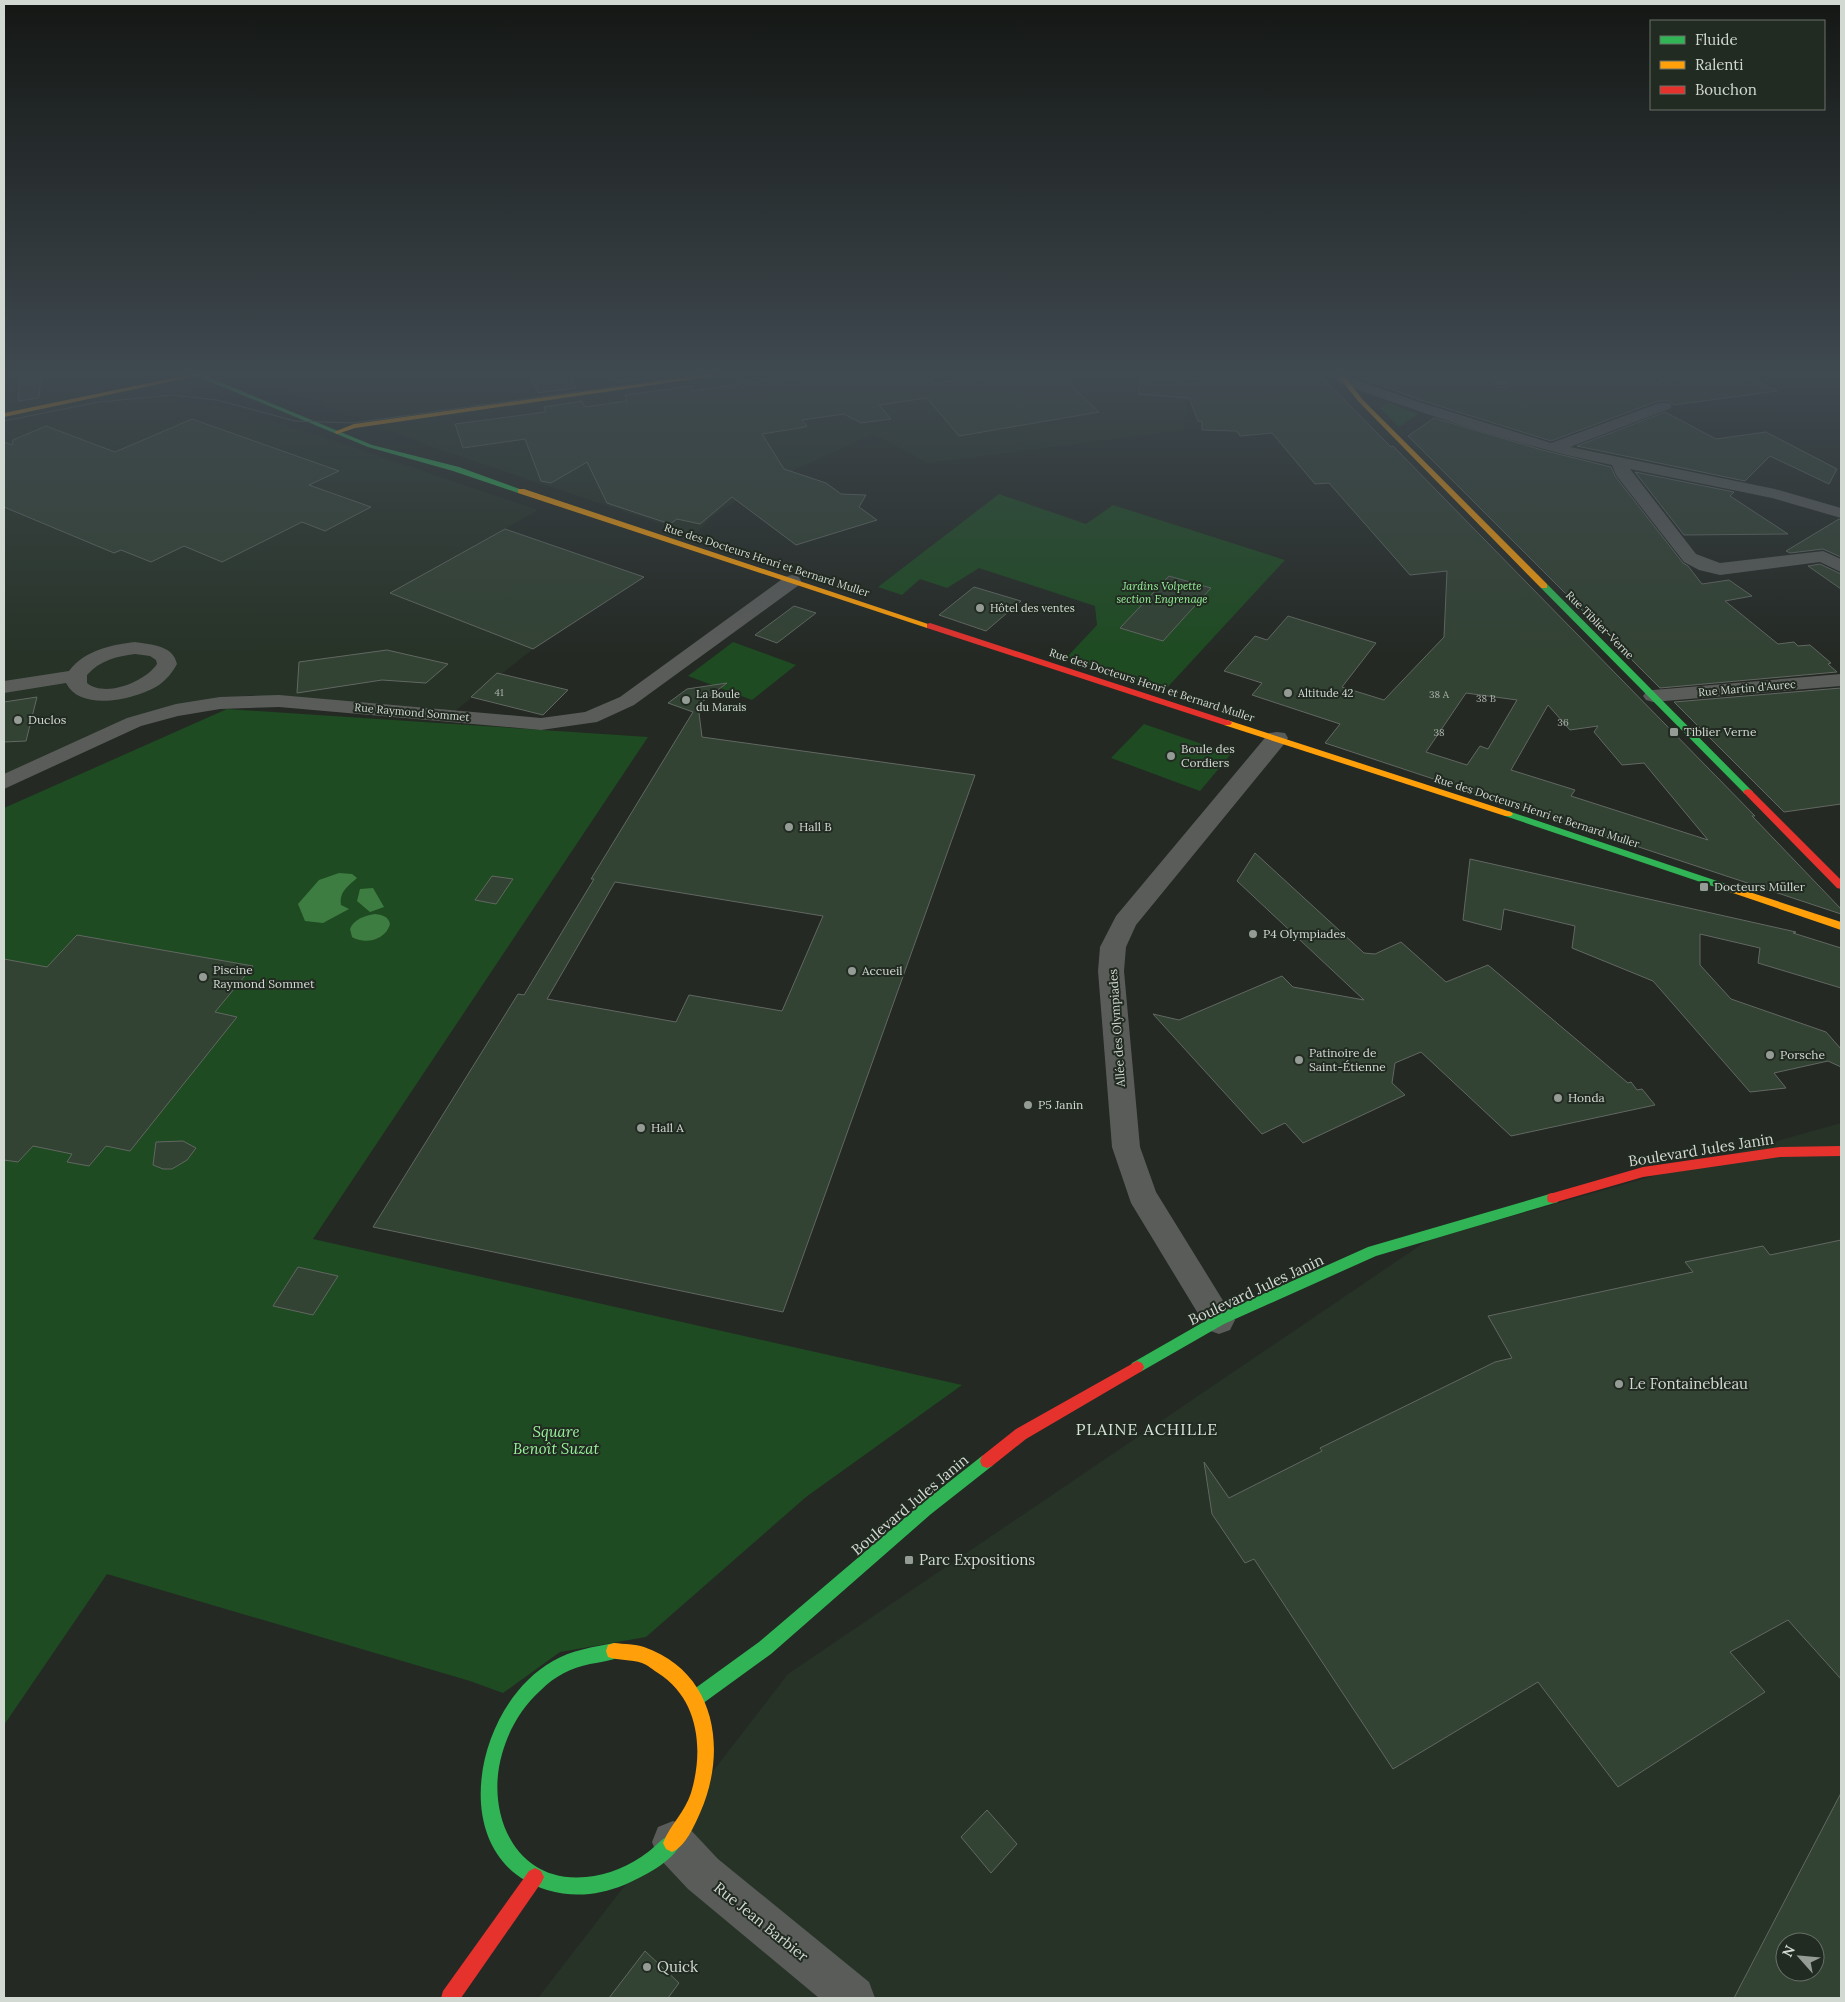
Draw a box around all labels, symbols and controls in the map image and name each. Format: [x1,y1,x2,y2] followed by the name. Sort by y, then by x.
[1650,20,1825,110] legend
[1695,30,1738,49] text: Fluide
[1695,55,1743,74] text: Ralenti
[1695,80,1757,99] text: Bouchon
[663,520,872,600] street label: Rue des Docteurs Henri et Bernard Muller
[1116,579,1208,606] park label: Jardins Volpette section Engrenage
[1563,588,1637,662] street label: Rue Tiblier-Verne
[990,601,1075,615] place label: Hôtel des ventes
[974,602,986,614] marker: Hôtel des ventes
[1048,645,1257,725] street label: Rue des Docteurs Henri et Bernard Muller
[1698,677,1797,699] street label: Rue Martin d'Aurec
[494,686,504,699] house number: 41
[1297,686,1354,700] place label: Altitude 42
[696,687,746,714] place label: La Boule du Marais
[1282,687,1294,699] marker: Altitude 42
[1429,688,1450,701] house number: 38 A
[1476,692,1496,705] house number: 38 B
[680,694,692,706] marker: La Boule du Marais
[354,700,471,724] street label: Rue Raymond Sommet
[28,712,67,727] place label: Duclos
[12,714,24,726] marker: Duclos
[1557,716,1569,729] house number: 36
[1684,724,1757,739] place label: Tiblier Verne
[1433,726,1445,739] house number: 38
[1668,726,1680,738] marker: Tiblier Verne
[1181,741,1235,770] place label: Boule des Cordiers
[1165,750,1177,762] marker: Boule des Cordiers
[1433,771,1642,851] street label: Rue des Docteurs Henri et Bernard Muller
[799,819,832,834] place label: Hall B
[783,821,795,833] marker: Hall B
[1714,879,1806,894] place label: Docteurs Müller
[1698,881,1710,893] marker: Docteurs Müller
[1263,926,1346,941] place label: P4 Olympiades
[1247,928,1259,940] marker: P4 Olympiades
[213,962,315,991] place label: Piscine Raymond Sommet
[861,963,903,978] place label: Accueil
[846,965,858,977] marker: Accueil
[1105,968,1128,1089] street label: Allée des Olympiades
[197,971,209,983] marker: Piscine Raymond Sommet
[1309,1045,1386,1074] place label: Patinoire de Saint-Étienne
[1780,1047,1825,1062] place label: Porsche
[1764,1049,1776,1061] marker: Porsche
[1293,1054,1305,1066] marker: Patinoire de Saint-Étienne
[1568,1090,1605,1105] place label: Honda
[1552,1092,1564,1104] marker: Honda
[1038,1097,1083,1112] place label: P5 Janin
[1022,1099,1034,1111] marker: P5 Janin
[651,1120,684,1135] place label: Hall A
[635,1122,647,1134] marker: Hall A
[1627,1129,1775,1170] street label: Boulevard Jules Janin
[1185,1250,1326,1329] street label: Boulevard Jules Janin
[1629,1374,1748,1393] place label: Le Fontainebleau
[1613,1378,1625,1390] marker: Le Fontainebleau
[1076,1419,1218,1439] district label: PLAINE ACHILLE
[513,1422,599,1458] park label: Square Benoît Suzat
[847,1450,972,1559] street label: Boulevard Jules Janin
[919,1550,1035,1569] place label: Parc Expositions
[903,1554,915,1566] marker: Parc Expositions
[710,1878,813,1966] street label: Rue Jean Barbier
[1775,1932,1825,1982] north arrow
[1778,1942,1799,1960] text: N
[657,1957,698,1976] place label: Quick
[641,1961,653,1973] marker: Quick

